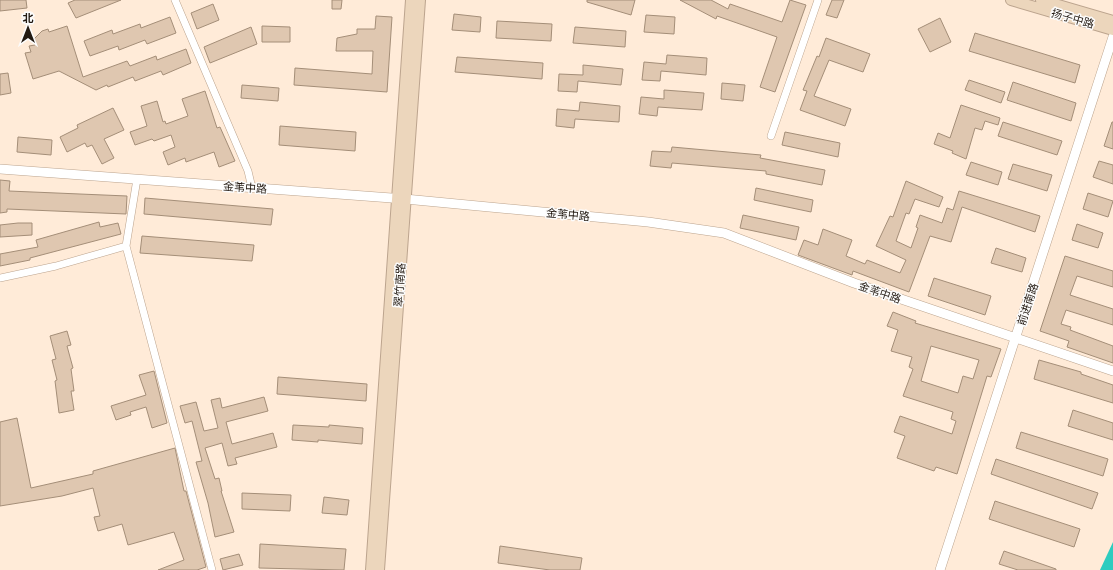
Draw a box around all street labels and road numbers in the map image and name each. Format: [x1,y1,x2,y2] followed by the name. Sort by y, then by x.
[1050,6,1096,30] street label: 扬子中路
[223,179,267,195] street label: 金苇中路
[546,206,590,222] street label: 金苇中路
[391,263,407,307] street label: 翠竹南路
[857,279,903,305] street label: 金苇中路
[1014,281,1040,327] street label: 前进南路

